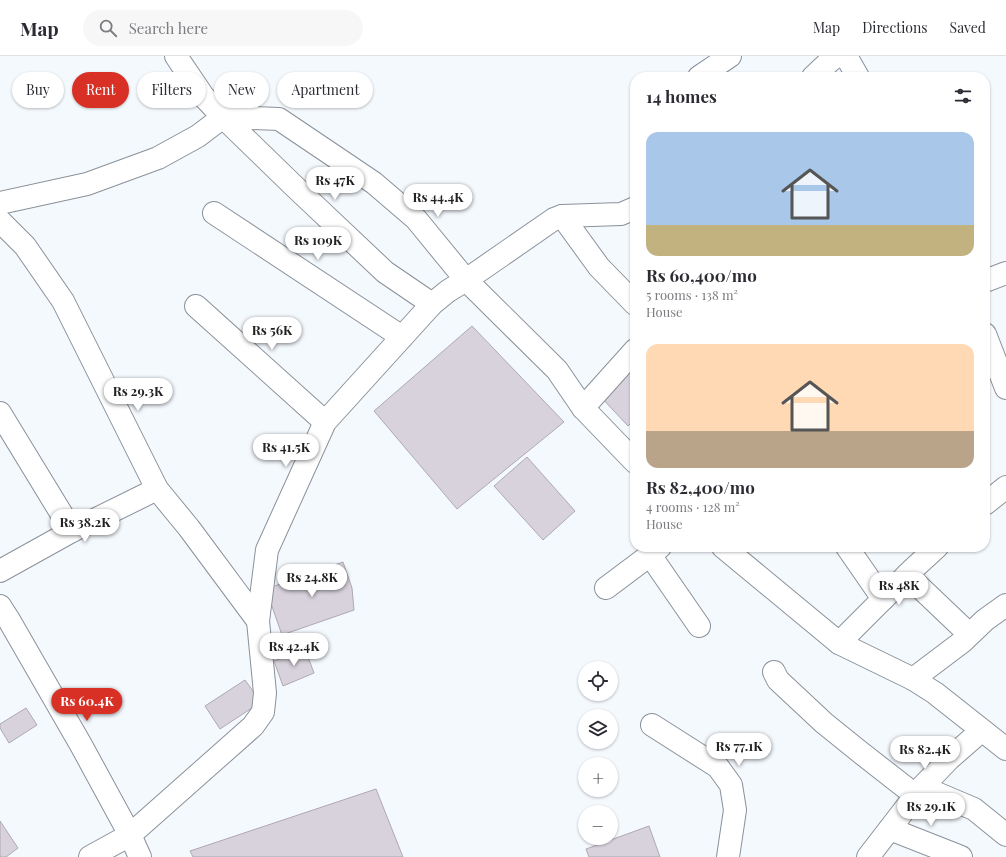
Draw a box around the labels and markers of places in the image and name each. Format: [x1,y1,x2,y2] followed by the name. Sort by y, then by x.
[302,167,368,201] pin: Rs 47K
[397,184,479,218] pin: Rs 44.4K
[281,227,355,261] pin: Rs 109K
[239,317,305,351] pin: Rs 56K
[97,378,179,412] pin: Rs 29.3K
[245,434,327,468] pin: Rs 41.5K
[44,509,126,543] pin: Rs 38.2K
[271,564,353,598] pin: Rs 24.8K
[866,572,932,606] pin: Rs 48K
[253,633,335,667] pin: Rs 42.4K
[46,688,128,722] pin: Rs 60.4K
[698,733,780,767] pin: Rs 77.1K
[884,736,966,770] pin: Rs 82.4K
[890,793,972,827] pin: Rs 29.1K

